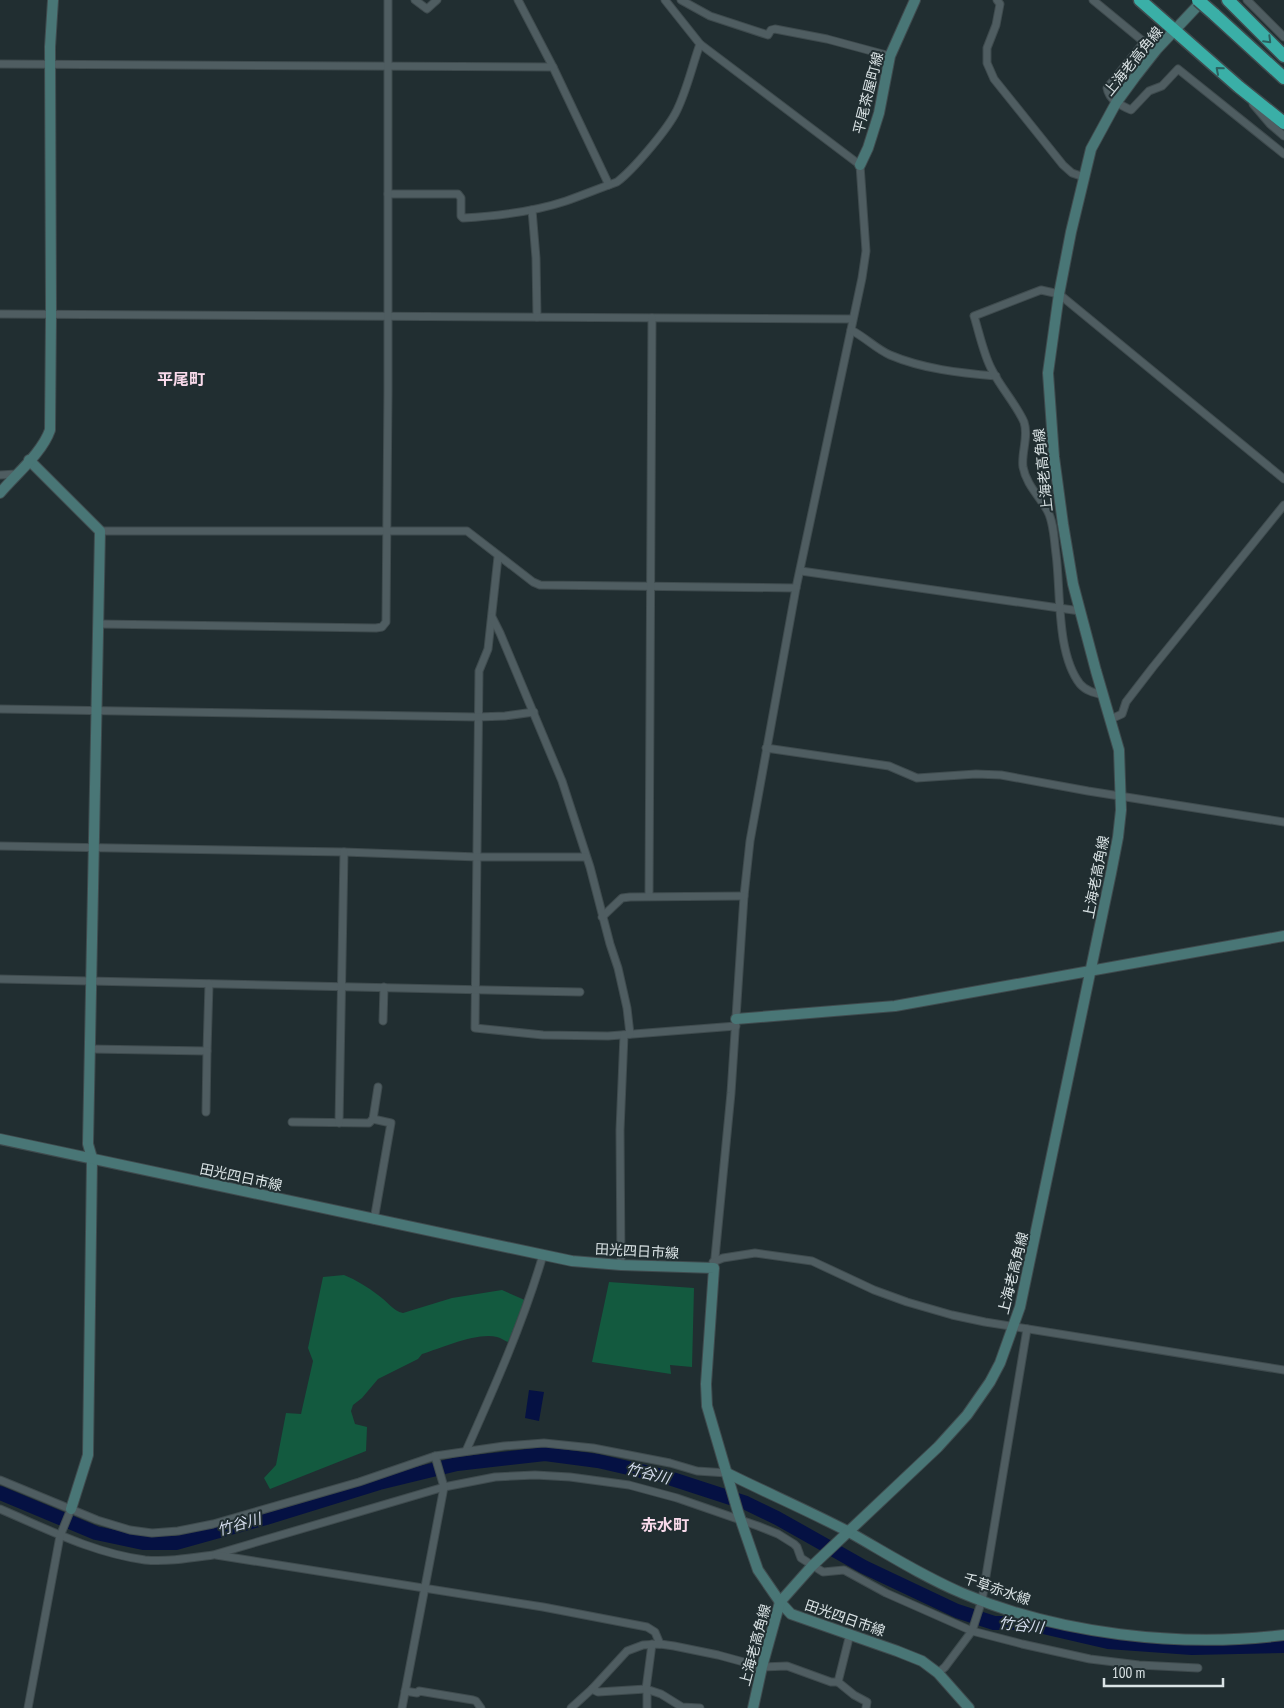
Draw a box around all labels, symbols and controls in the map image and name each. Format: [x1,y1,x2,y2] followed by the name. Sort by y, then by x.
[1100,23,1166,99] street label: 上海老高角線
[1263,34,1272,43] one-way arrow
[849,50,887,136] street label: 平尾茶屋町線
[1216,67,1225,76] one-way arrow
[157,369,205,389] district label: 平尾町
[1030,427,1056,513] street label: 上海老高角線
[1079,834,1113,920] street label: 上海老高角線
[198,1159,284,1195] street label: 田光四日市線
[994,1230,1032,1316] street label: 上海老高角線
[595,1240,679,1262] street label: 田光四日市線
[624,1458,674,1488] water label: 竹谷川
[215,1508,265,1539] water label: 竹谷川
[641,1515,689,1535] district label: 赤水町
[961,1569,1033,1609] street label: 千草赤水線
[802,1596,888,1640] street label: 田光四日市線
[735,1602,775,1688] street label: 上海老高角線
[998,1613,1046,1637] water label: 竹谷川
[1104,1656,1223,1688] scale bar
[1112,1663,1145,1682] text: 100 m

